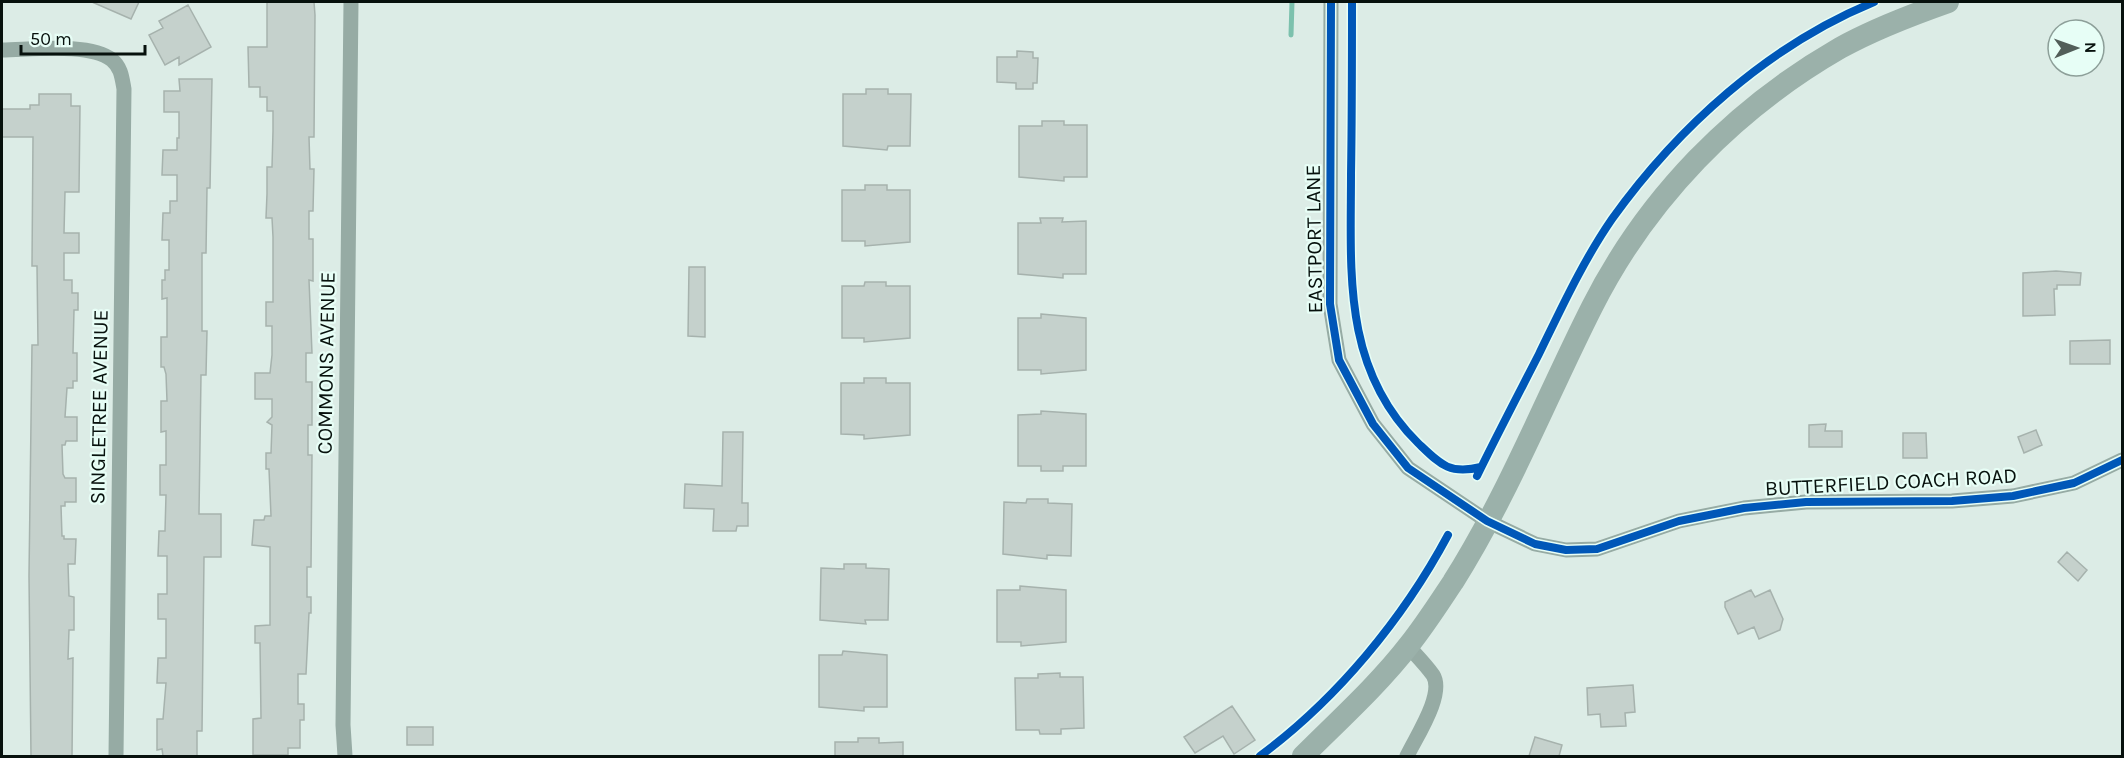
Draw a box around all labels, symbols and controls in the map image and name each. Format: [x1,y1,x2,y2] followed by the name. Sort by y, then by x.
[21,18,146,56] scale bar
[2046,18,2106,78] north arrow
[30,28,72,50] text: 50 m
[2081,42,2100,54] text: N
[1301,164,1327,314] street label: EASTPORT LANE
[312,272,340,454] street label: COMMONS AVENUE
[85,309,113,505] street label: SINGLETREE AVENUE
[1764,463,2018,501] street label: BUTTERFIELD COACH ROAD

